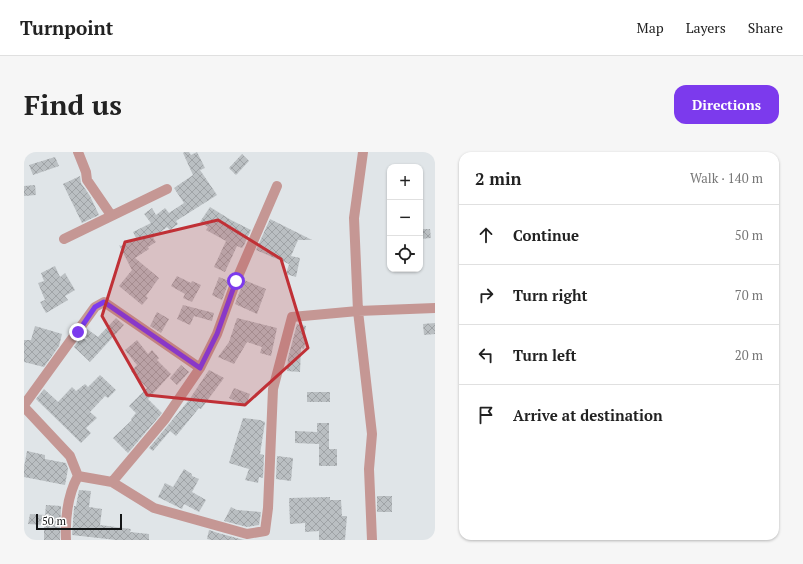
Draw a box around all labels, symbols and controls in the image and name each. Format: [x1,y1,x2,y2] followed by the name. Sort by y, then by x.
[20,15,113,40] text: Turnpoint
[637,18,664,37] text: Map
[686,18,726,37] text: Layers
[748,18,783,37] text: Share
[674,85,779,124] button: Directions
[24,86,122,123] text: Find us
[387,164,423,272] map controls
[387,164,423,200] button: +
[475,167,522,190] text: 2 min
[690,169,763,187] text: Walk · 140 m
[387,200,423,236] button: −
[475,224,497,246] icon: ahead
[513,225,579,245] text: Continue
[735,226,763,244] text: 50 m
[387,236,423,272] button: locate
[227,272,245,290] route start
[475,284,497,306] icon: right
[513,285,588,305] text: Turn right
[735,286,763,304] text: 70 m
[69,323,87,341] route end
[475,344,497,366] icon: left
[513,345,577,365] text: Turn left
[735,346,763,364] text: 20 m
[475,404,497,426] icon: arrive
[513,405,663,425] text: Arrive at destination
[36,512,122,531] scale bar
[42,514,66,528] text: 50 m

